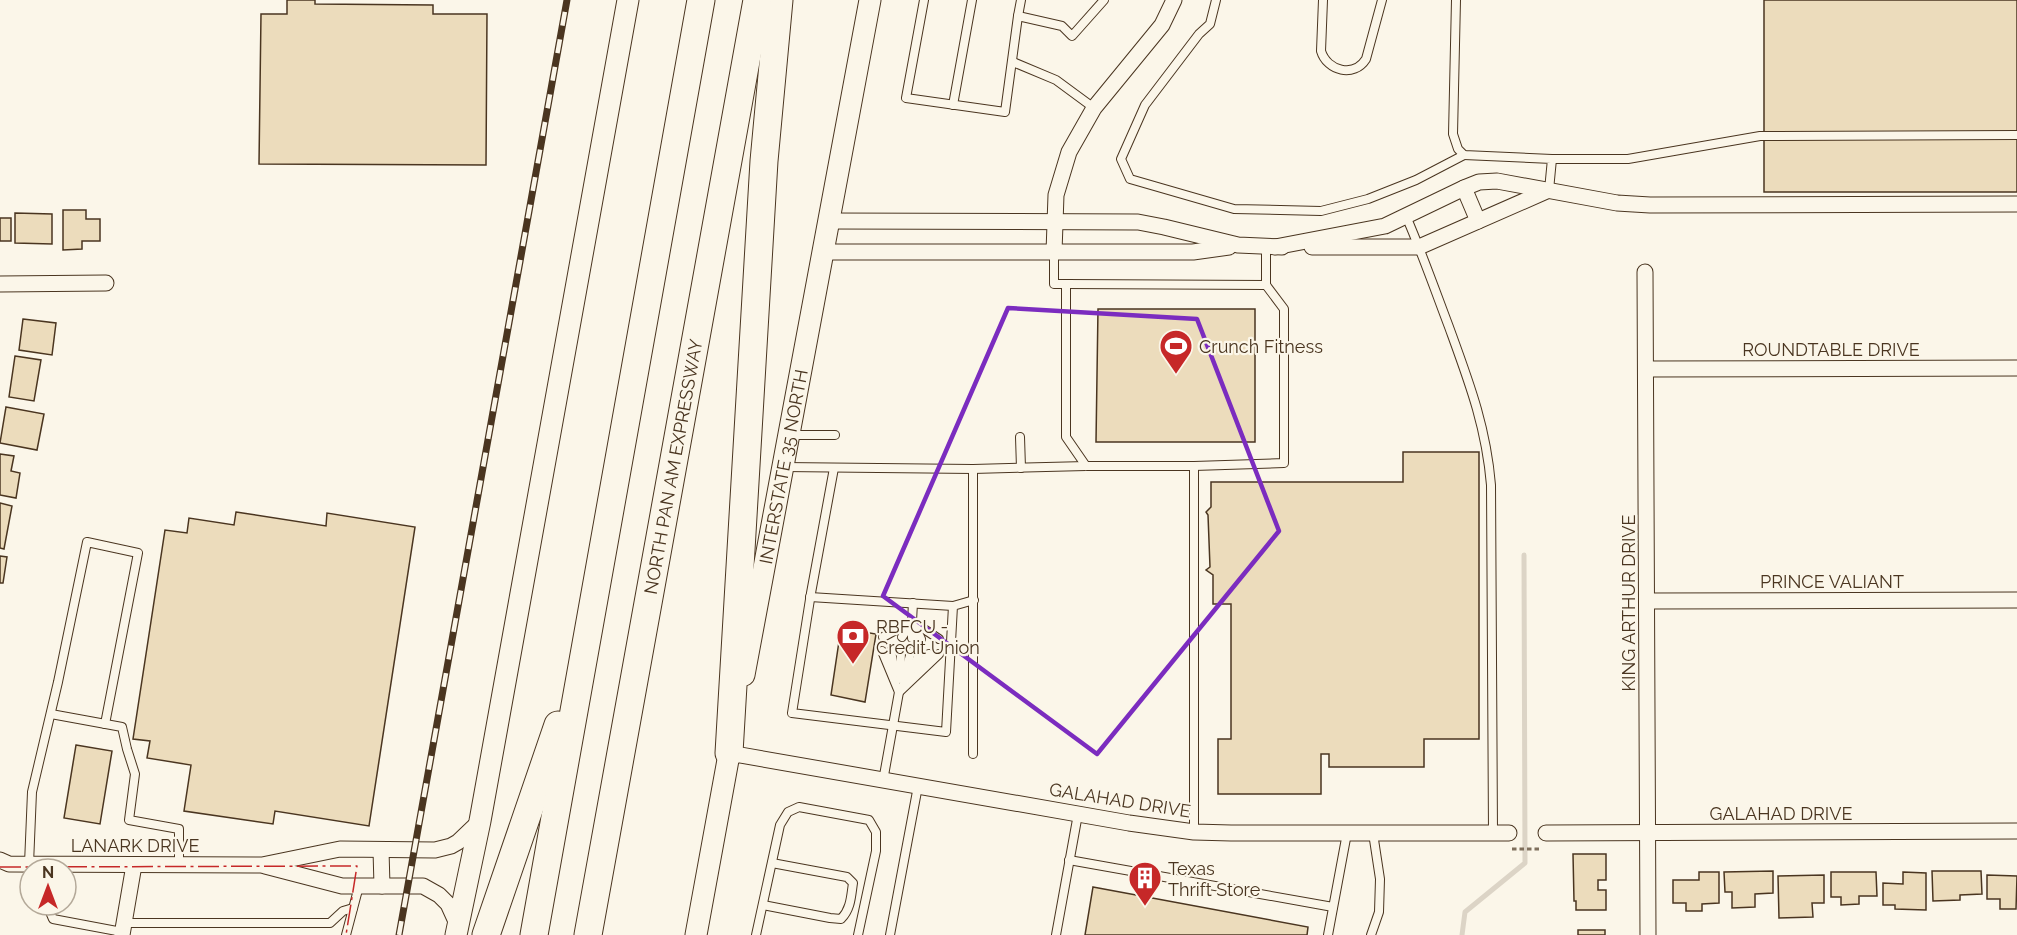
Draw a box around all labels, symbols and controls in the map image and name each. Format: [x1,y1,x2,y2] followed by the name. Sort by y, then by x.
[1158,328,1194,375] sports icon: Crunch Fitness
[1199,336,1323,357] place label: Crunch Fitness
[639,337,706,596] street label: NORTH PAN AM EXPRESSWAY
[1742,339,1920,360] street label: ROUNDTABLE DRIVE
[754,368,811,566] street label: INTERSTATE 35 NORTH
[1618,514,1639,692] street label: KING ARTHUR DRIVE
[1760,571,1904,592] street label: PRINCE VALIANT
[876,616,980,658] place label: RBFCU - Credit Union
[835,618,871,665] bank icon: RBFCU - Credit Union
[1048,778,1192,822] street label: GALAHAD DRIVE
[1710,803,1852,824] street label: GALAHAD DRIVE
[71,835,199,856] street label: LANARK DRIVE
[18,857,78,917] north arrow
[1168,858,1261,900] place label: Texas Thrift Store
[1127,860,1163,907] building icon: Texas Thrift Store
[42,863,54,882] text: N

